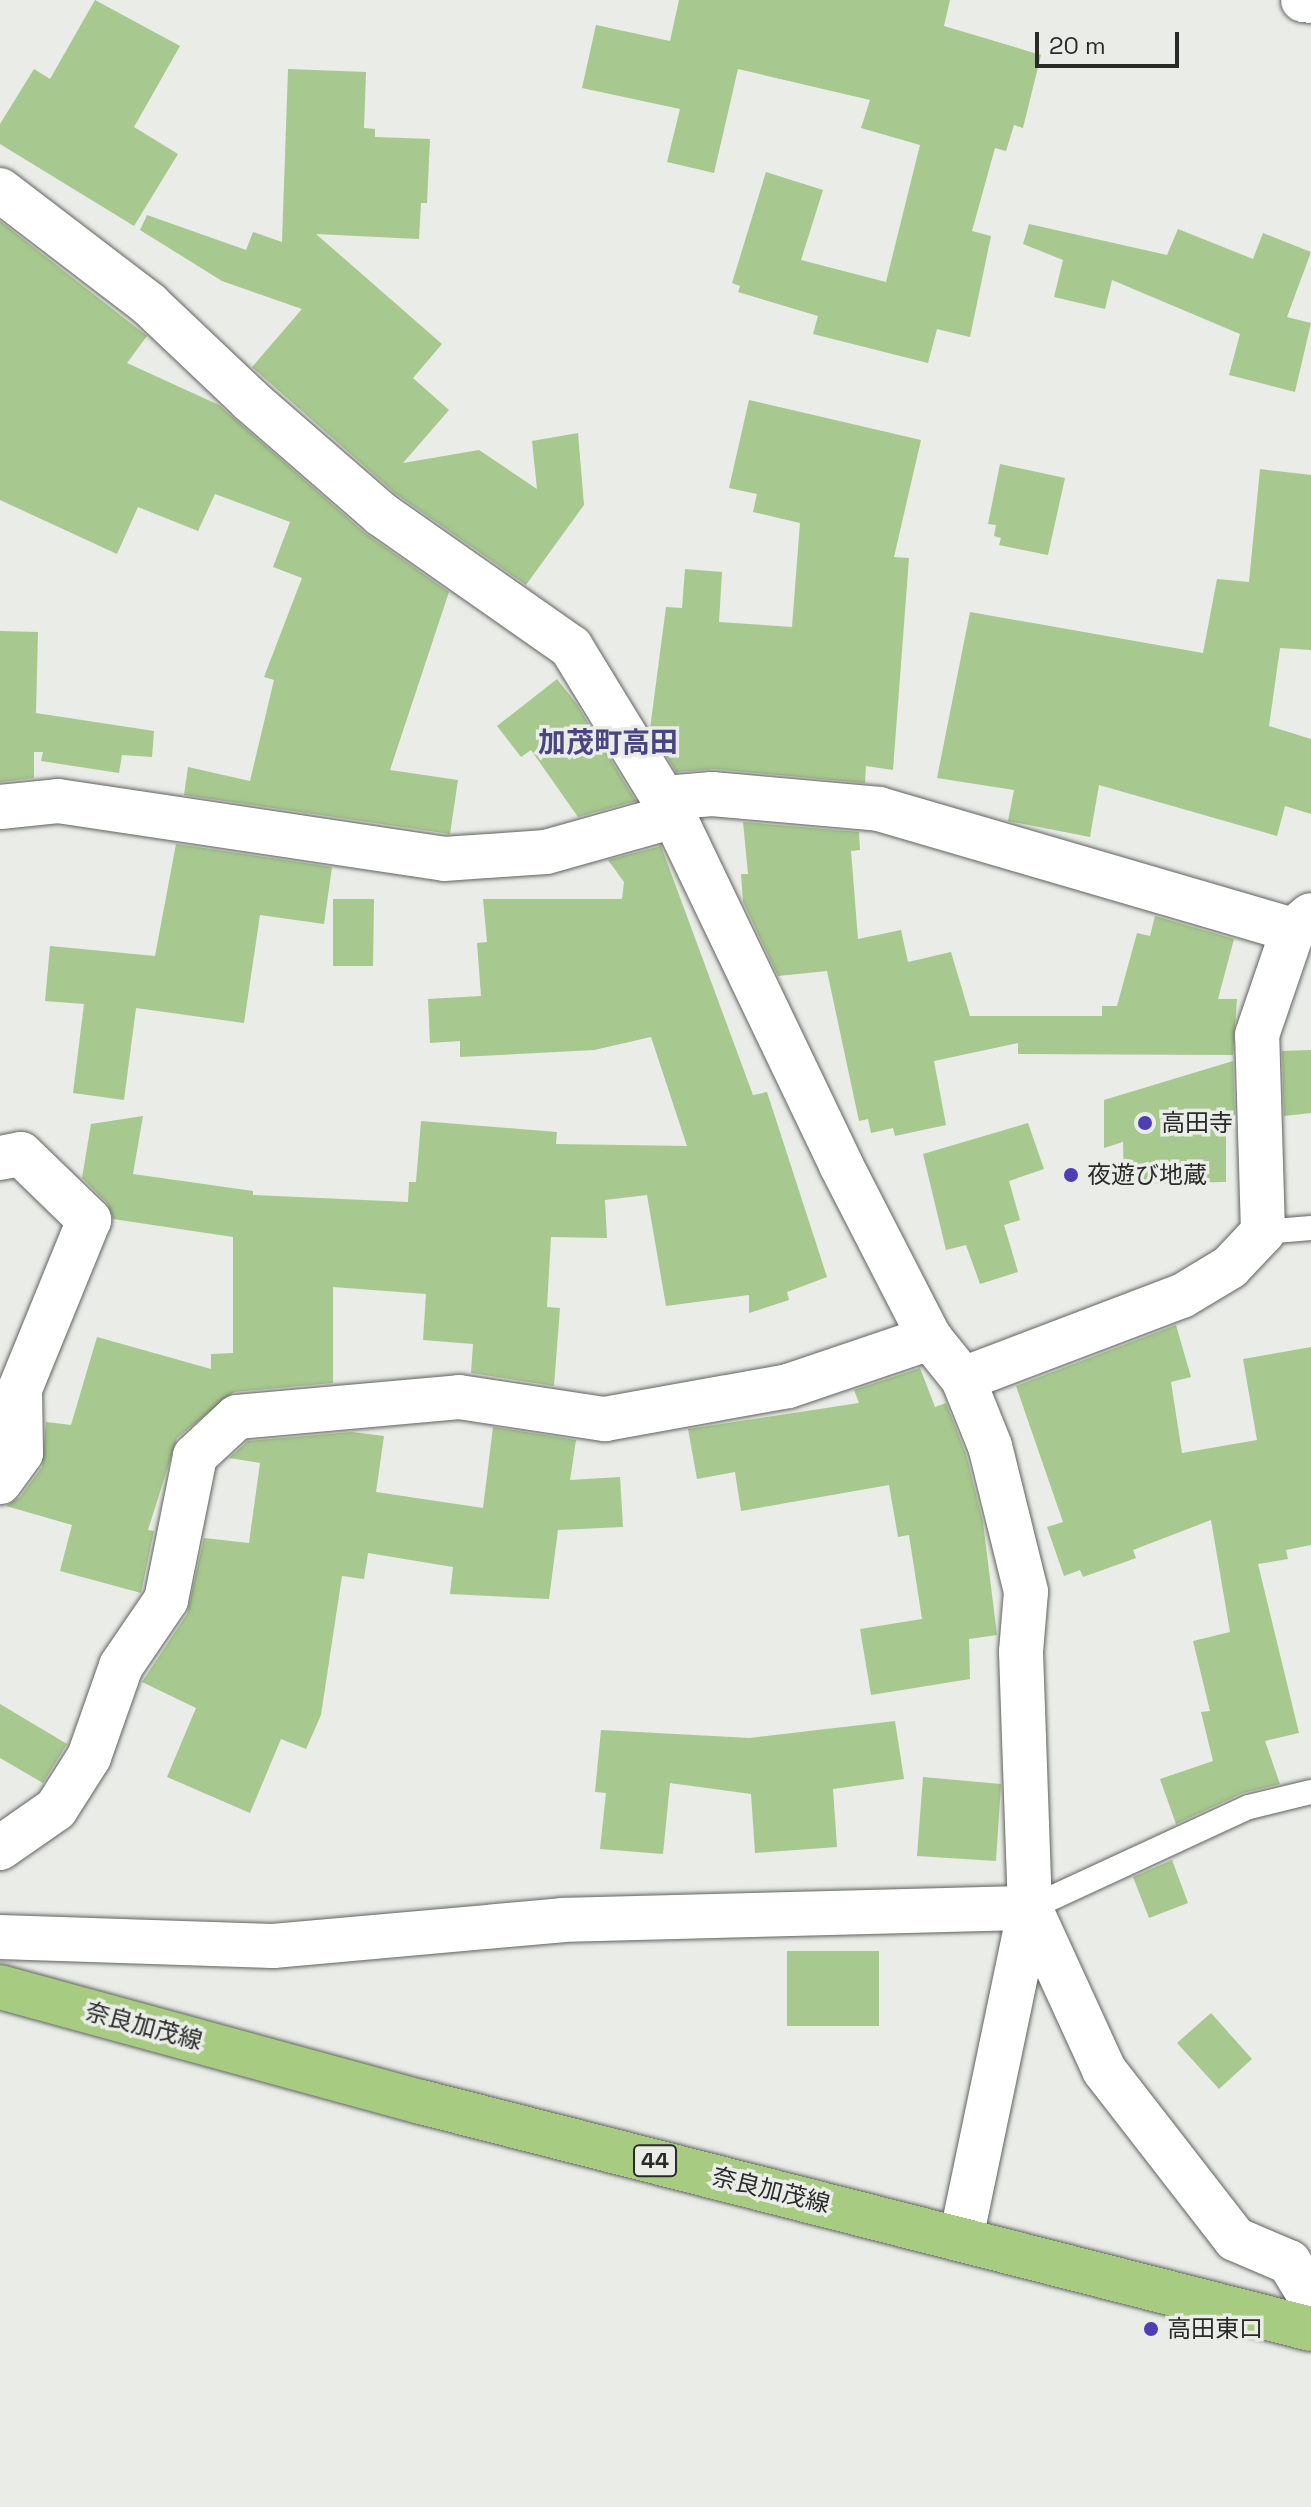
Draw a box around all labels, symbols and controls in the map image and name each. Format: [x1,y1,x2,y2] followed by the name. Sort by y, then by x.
[1039,16,1183,66] scale bar
[1049,30,1106,61] text: 20 m
[538,725,678,759] district label: 加茂町高田
[1161,1109,1233,1137] place label: 高田寺
[1136,1114,1154,1132] marker: 高田寺
[1087,1161,1207,1189] place label: 夜遊び地蔵
[1062,1166,1080,1184] marker: 夜遊び地蔵
[82,1997,206,2055] street label: 奈良加茂線
[633,2143,677,2179] road number: 44
[709,2162,833,2218] street label: 奈良加茂線
[1167,2315,1263,2343] place label: 高田東口
[1142,2320,1160,2338] marker: 高田東口

